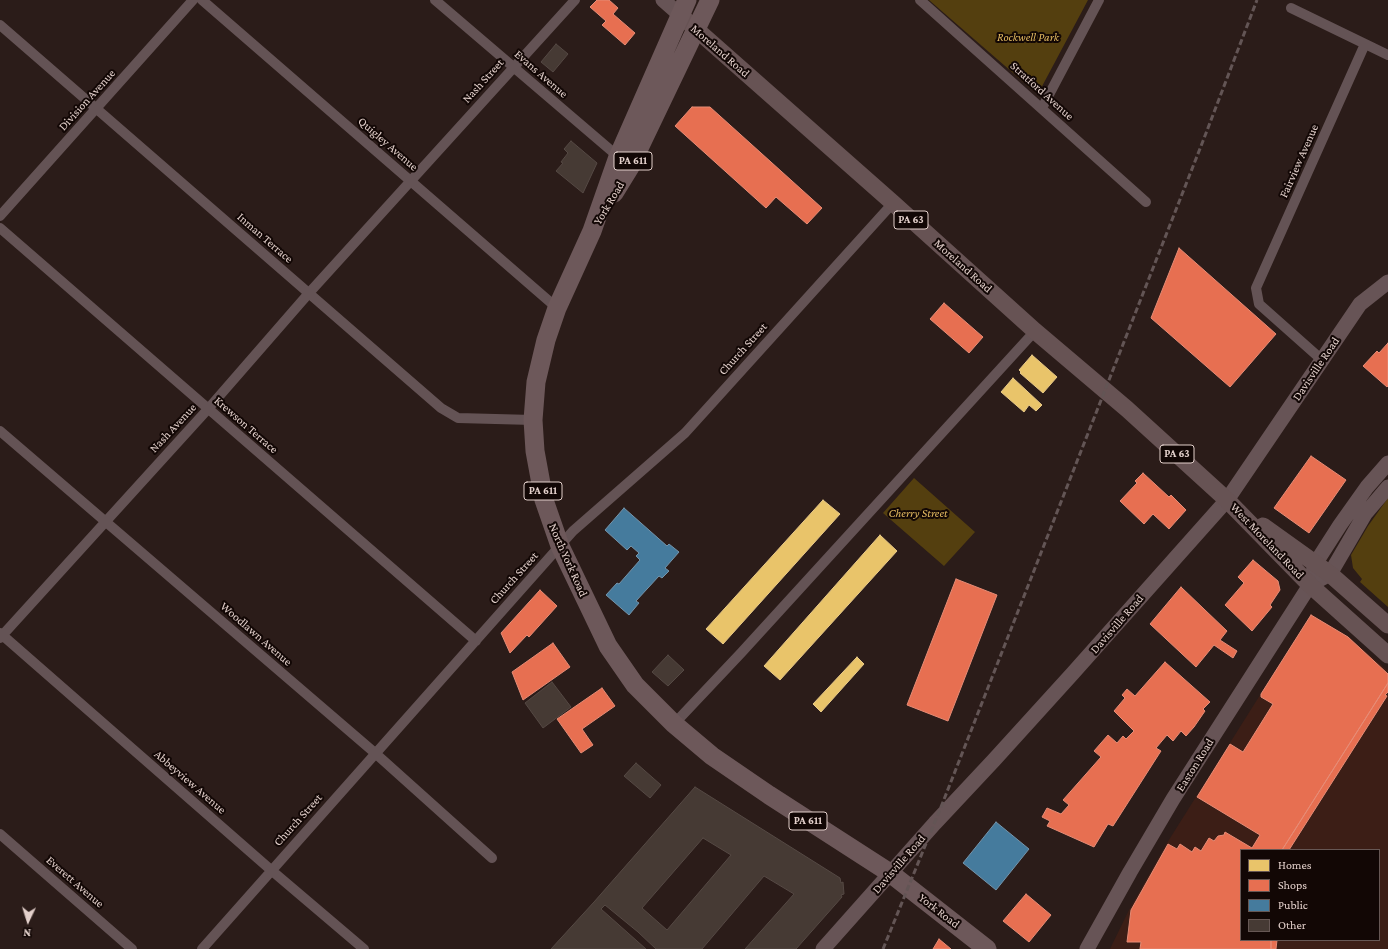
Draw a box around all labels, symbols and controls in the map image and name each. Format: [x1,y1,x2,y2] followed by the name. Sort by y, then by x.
[688,22,752,80] street label: Moreland Road
[997,30,1059,44] park label: Rockwell Park
[511,47,571,101] street label: Evans Avenue
[459,56,507,106] street label: Nash Street
[1007,59,1077,123] street label: Stratford Avenue
[56,66,118,134] street label: Division Avenue
[355,114,421,174] street label: Quigley Avenue
[1276,122,1322,200] street label: Fairview Avenue
[614,152,652,170] road number: PA 611
[590,179,628,227] street label: York Road
[234,210,296,266] street label: Inman Terrace
[894,211,928,229] road number: PA 63
[931,236,995,296] street label: Moreland Road
[716,320,770,378] street label: Church Street
[1289,334,1343,404] street label: Davisville Road
[211,393,281,457] street label: Krewson Terrace
[147,400,199,456] street label: Nash Avenue
[1160,445,1194,463] road number: PA 63
[524,482,562,500] road number: PA 611
[1227,500,1307,582] street label: West Moreland Road
[889,506,947,520] park label: Cherry Street
[545,521,591,599] street label: North York Road
[487,549,541,607] street label: Church Street
[1087,591,1147,657] street label: Davisville Road
[217,599,295,669] street label: Woodlawn Avenue
[1173,736,1217,794] street label: Easton Road
[151,747,229,817] street label: Abbeyview Avenue
[271,791,325,849] street label: Church Street
[789,812,827,830] road number: PA 611
[869,831,929,897] street label: Davisville Road
[1240,849,1380,941] legend
[43,853,107,911] street label: Everett Avenue
[1278,858,1311,872] text: Homes
[1278,878,1307,892] text: Shops
[916,891,962,931] street label: York Road
[1278,898,1308,912] text: Public
[8,901,48,941] north arrow
[1278,918,1306,932] text: Other
[23,927,31,939] text: N

